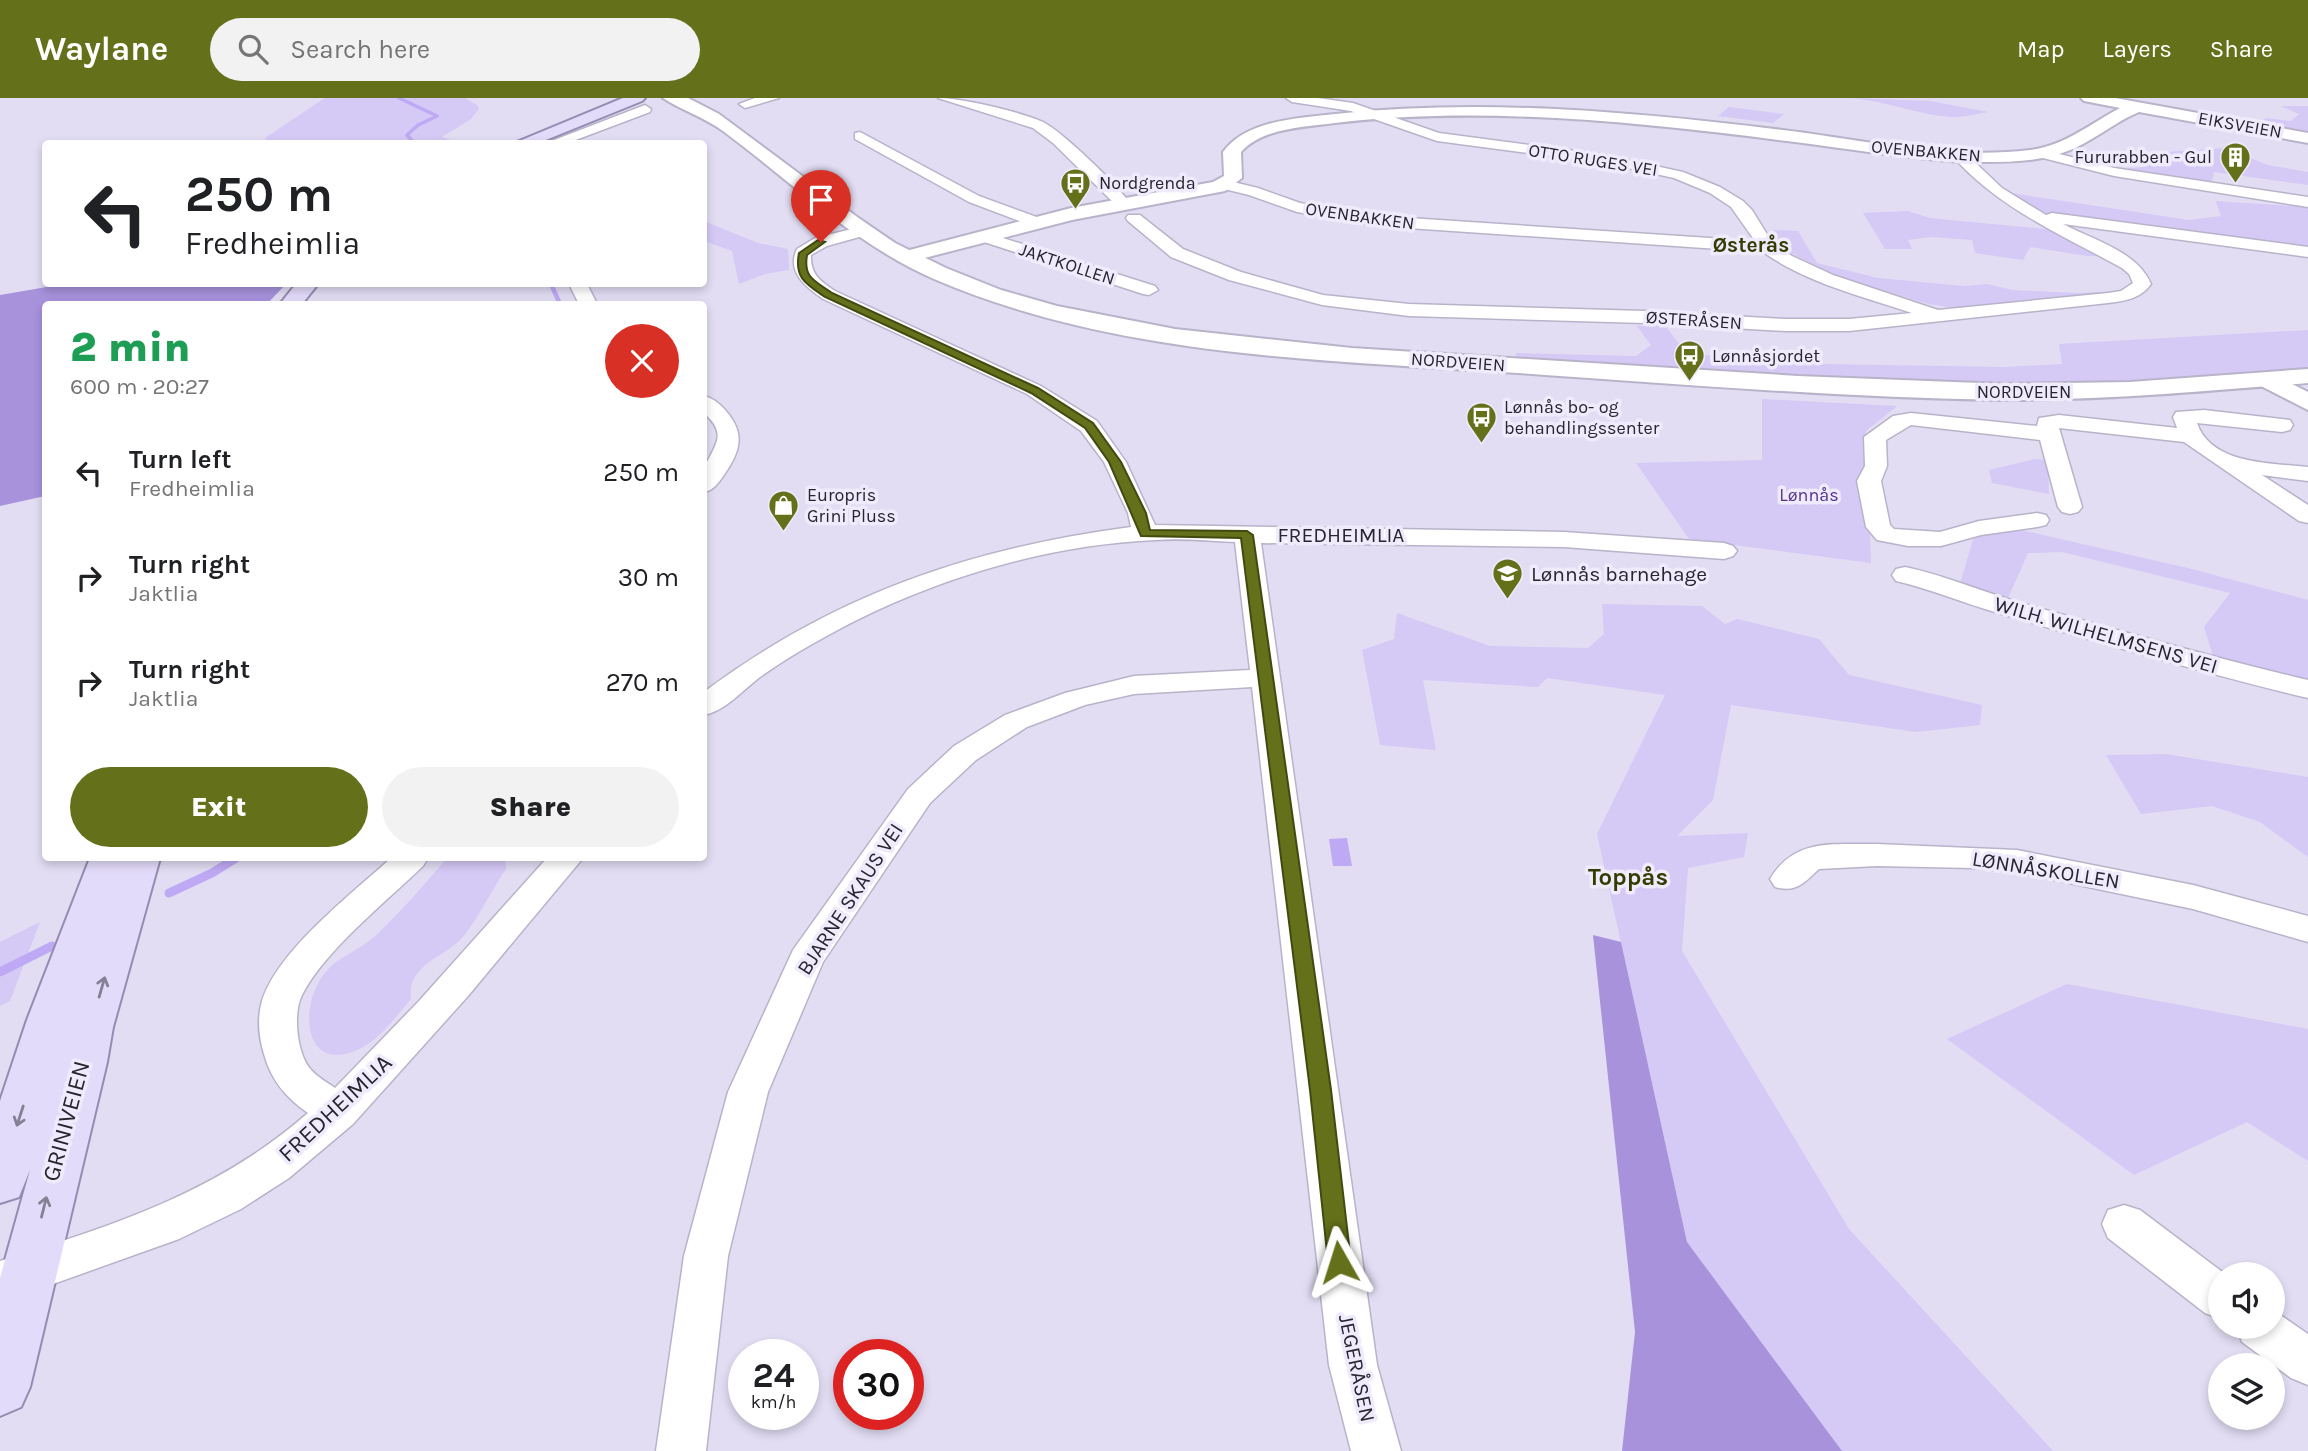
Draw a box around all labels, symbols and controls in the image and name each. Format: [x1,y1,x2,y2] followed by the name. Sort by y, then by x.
[210,18,700,81] search box
[35,30,168,68] text: Waylane
[234,30,272,68] icon: search
[290,34,430,65] text: Search here
[2017,35,2065,63] text: Map
[2103,35,2172,63] text: Layers
[2210,35,2273,63] text: Share
[2196,107,2284,143] street label: EIKSVEIEN
[1870,135,1982,167] street label: OVENBAKKEN
[1527,139,1659,181] street label: OTTO RUGES VEI
[2218,140,2252,184] building icon: Fururabben - Gul
[2074,146,2212,168] place label: Fururabben - Gul
[185,166,333,223] text: 250 m
[1059,166,1093,210] bus stop icon: Nordgrenda
[70,168,161,259] icon: left
[791,170,851,242] pin
[1099,172,1196,194] place label: Nordgrenda
[802,181,840,219] icon: arrive
[1304,197,1416,235] street label: OVENBAKKEN
[185,225,360,262] text: Fredheimlia
[1713,233,1789,257] district label: Østerås
[1016,238,1118,290] street label: JAKTKOLLEN
[1645,306,1743,334] street label: ØSTERÅSEN
[70,322,190,372] text: 2 min
[605,324,679,398] button: close
[1672,339,1706,383] bus stop icon: Lønnåsjordet
[1712,345,1820,367] place label: Lønnåsjordet
[1410,348,1506,376] street label: NORDVEIEN
[70,373,209,400] text: 600 m · 20:27
[1977,381,2071,403] street label: NORDVEIEN
[1504,396,1660,439] place label: Lønnås bo- og behandlingssenter
[1464,400,1498,444] bus stop icon: Lønnås bo- og behandlingssenter
[129,444,231,475] text: Turn left
[70,454,108,492] icon: left
[603,457,679,488] text: 250 m
[129,475,255,502] text: Fredheimlia
[807,484,896,527] place label: Europris Grini Pluss
[1779,484,1839,506] park label: Lønnås
[767,488,801,532] shop icon: Europris Grini Pluss
[1278,523,1404,547] street label: FREDHEIMLIA
[129,549,250,580] text: Turn right
[1491,557,1525,601] school or university icon: Lønnås barnehage
[70,559,108,597] icon: right
[618,562,679,593] text: 30 m
[1531,562,1707,586] place label: Lønnås barnehage
[129,580,199,607] text: Jaktlia
[1992,592,2220,678] street label: WILH. WILHELMSENS VEI
[129,654,250,685] text: Turn right
[70,664,108,702] icon: right
[606,667,679,698] text: 270 m
[129,685,199,712] text: Jaktlia
[70,767,368,847] button: Exit
[382,767,679,847] button: Share
[792,819,908,979] street label: BJARNE SKAUS VEI
[1971,846,2121,894] street label: LØNNÅSKOLLEN
[1588,863,1668,891] district label: Toppås
[97,976,110,998] one-way arrow
[272,1048,398,1168] street label: FREDHEIMLIA
[36,1058,96,1184] street label: GRINIVEIEN
[12,1105,25,1127] one-way arrow
[38,1196,51,1219] one-way arrow
[1302,1225,1376,1299] position arrow
[2208,1262,2285,1430] map controls
[2208,1262,2285,1339] button: sound
[1334,1312,1380,1424] street label: JEGERÅSEN
[833,1339,924,1430] speed limit sign: 30
[2208,1353,2285,1430] button: layers
[753,1355,795,1396] text: 24
[751,1391,796,1413] text: km/h

